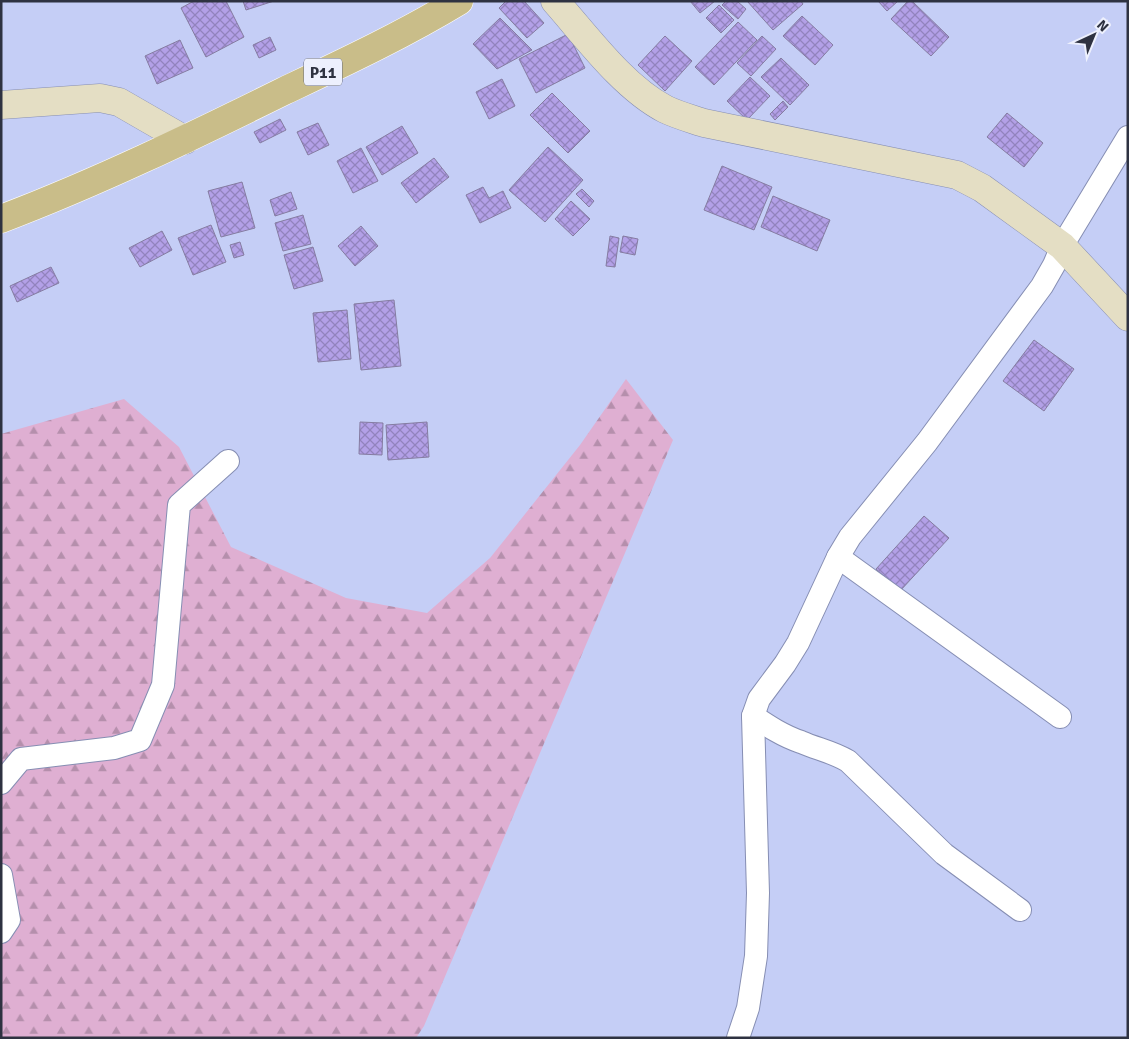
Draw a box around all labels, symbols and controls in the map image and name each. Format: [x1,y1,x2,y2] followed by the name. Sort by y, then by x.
[1069,10,1119,60] north arrow
[1093,17,1112,36] text: N
[304,58,342,86] road number: P11

